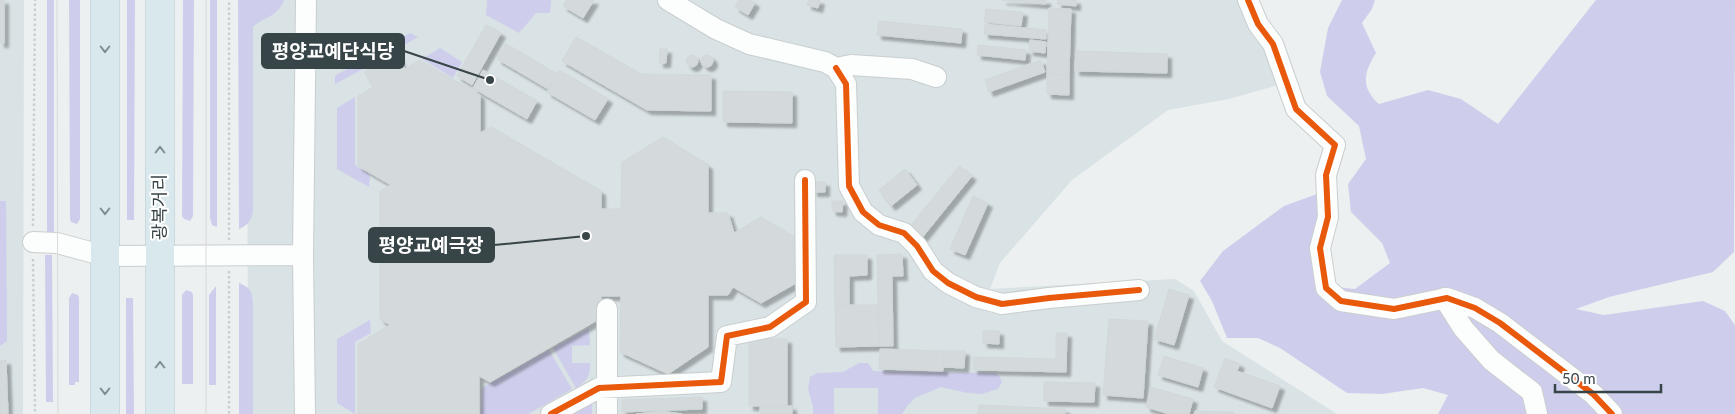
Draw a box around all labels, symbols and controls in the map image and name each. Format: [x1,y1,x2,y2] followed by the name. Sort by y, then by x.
[262,34,404,68] callout: 평양교예단식당
[272,39,395,62] text: 평양교예단식당
[100,45,110,53] one-way arrow
[155,146,165,154] one-way arrow
[148,174,170,240] street label: 광복거리
[100,208,110,215] one-way arrow
[369,228,494,262] callout: 평양교예극장
[379,233,483,256] text: 평양교예극장
[155,361,165,369] one-way arrow
[1555,362,1661,394] scale bar
[1562,369,1596,387] text: 50 m
[100,388,110,395] one-way arrow

